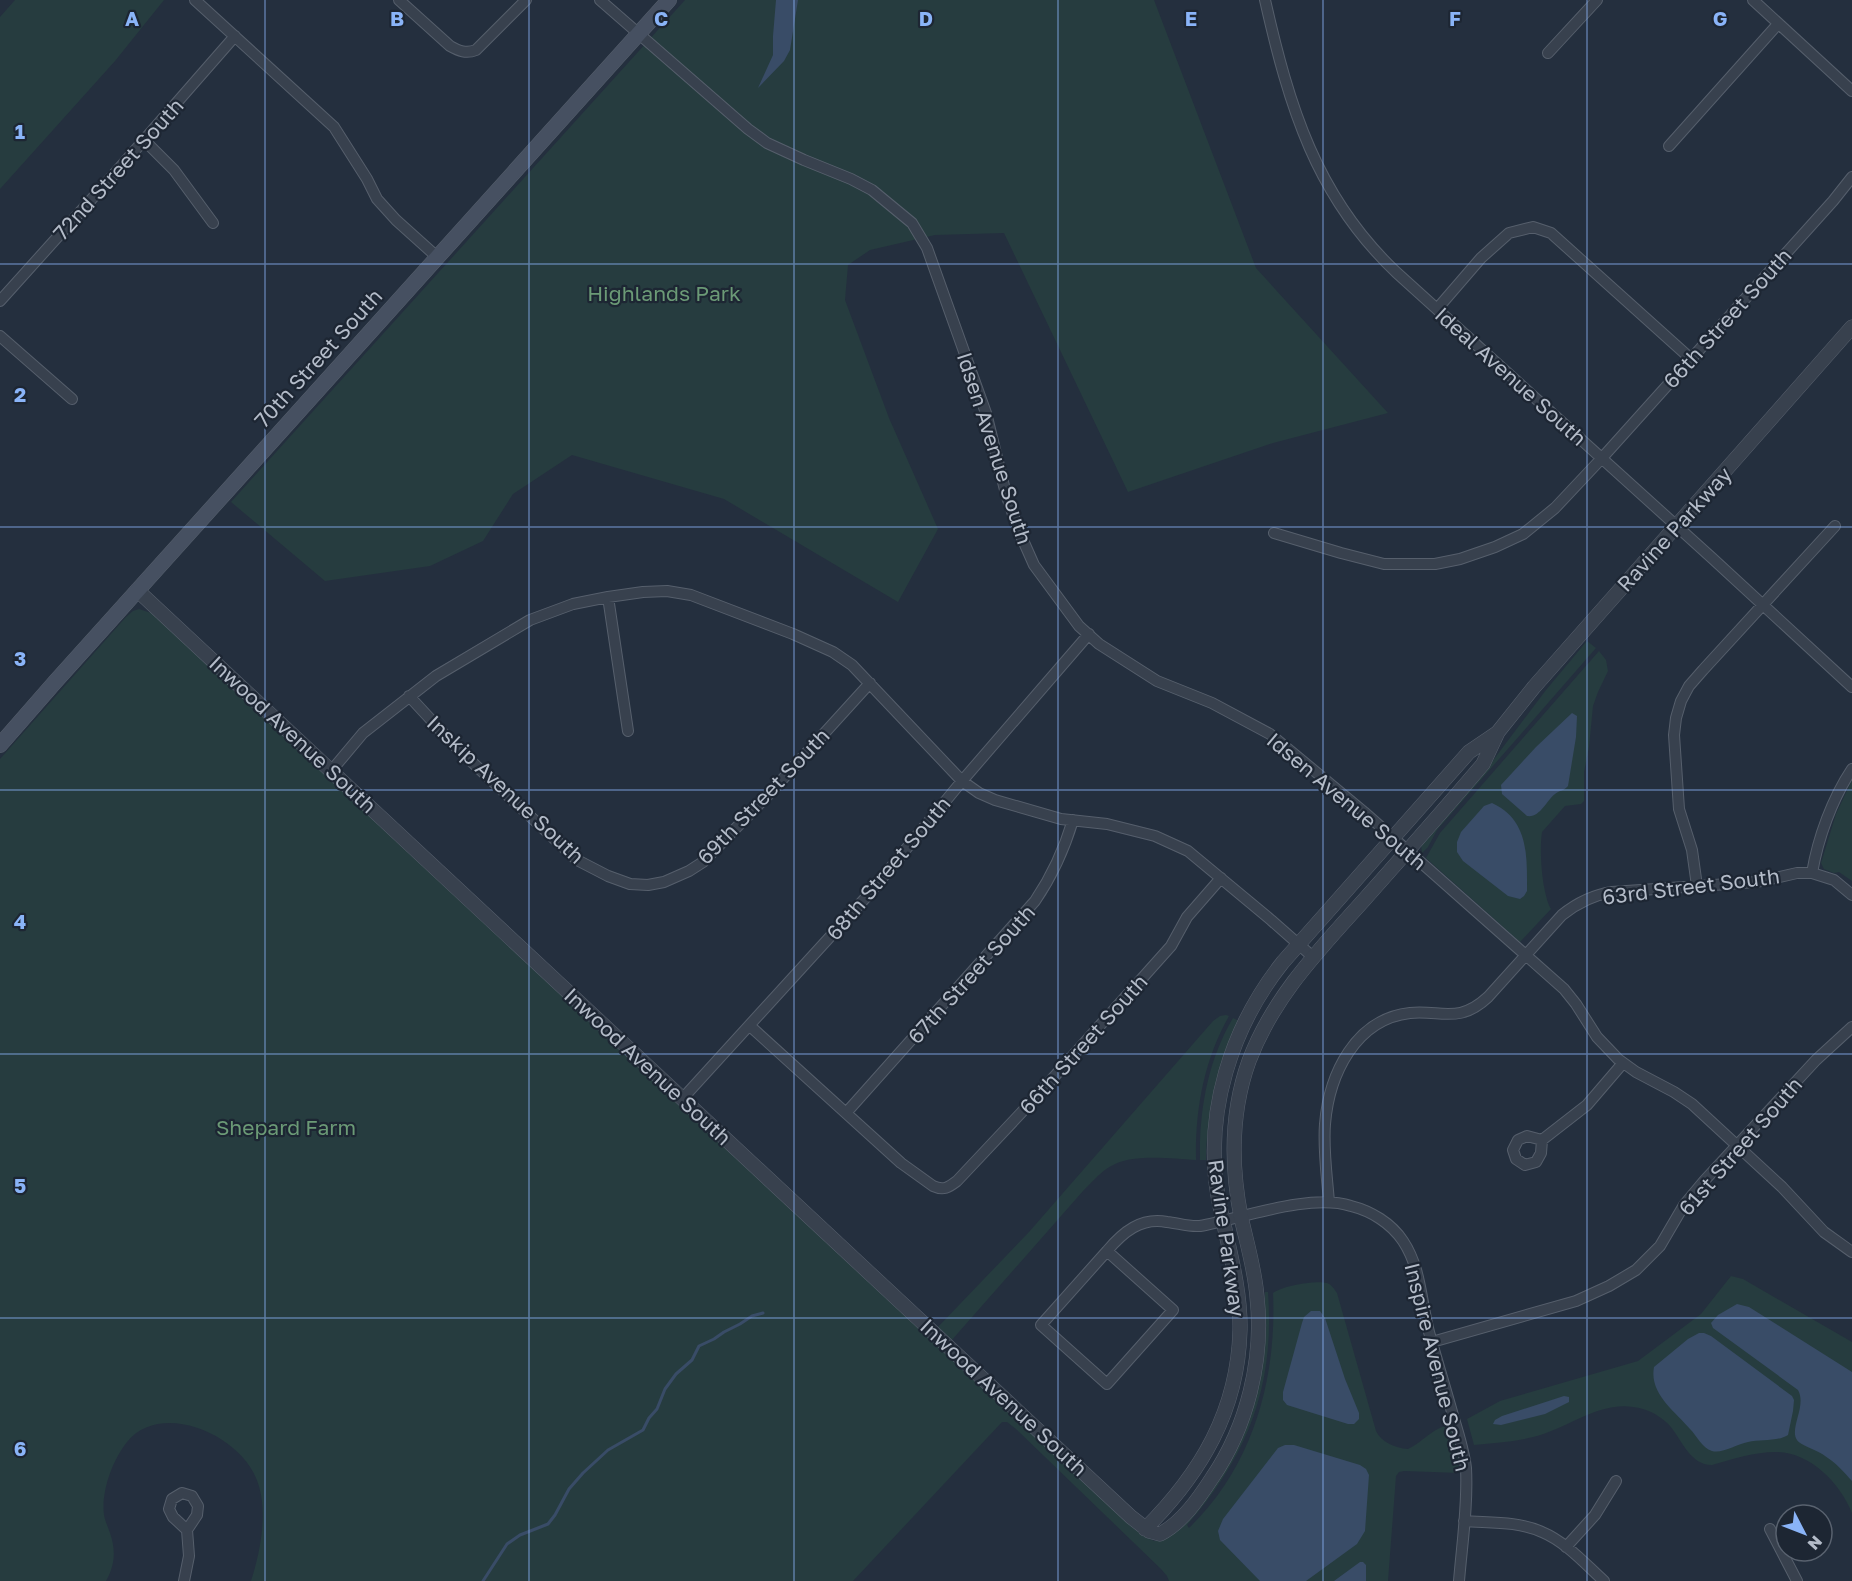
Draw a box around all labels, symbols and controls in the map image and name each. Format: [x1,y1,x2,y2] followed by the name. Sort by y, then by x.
[125,6,139,30] text: A
[390,6,404,30] text: B
[654,6,668,30] text: C
[919,6,933,30] text: D
[1185,6,1197,30] text: E
[1449,6,1461,30] text: F
[1713,6,1727,30] text: G
[47,93,189,245] street label: 72nd Street South
[15,119,25,143] text: 1
[1657,243,1797,393] street label: 66th Street South
[587,280,741,306] park label: Highlands Park
[249,283,387,433] street label: 70th Street South
[1430,301,1592,451] street label: Ideal Avenue South
[952,349,1038,547] street label: Idsen Avenue South
[14,382,26,406] text: 2
[1611,461,1737,597] street label: Ravine Parkway
[14,646,26,670] text: 3
[204,650,382,818] street label: Inwood Avenue South
[422,709,590,869] street label: Inskip Avenue South
[691,722,835,870] street label: 69th Street South
[1262,727,1432,875] street label: Idsen Avenue South
[820,791,956,945] street label: 68th Street South
[1601,862,1781,910] street label: 63rd Street South
[902,899,1040,1049] street label: 67th Street South
[14,909,26,933] text: 4
[1013,969,1153,1119] street label: 66th Street South
[559,982,737,1150] street label: Inwood Avenue South
[1673,1071,1807,1221] street label: 61st Street South
[216,1114,356,1140] park label: Shepard Farm
[1203,1158,1251,1319] street label: Ravine Parkway
[14,1173,26,1197] text: 5
[1399,1260,1477,1474] street label: Inspire Avenue South
[915,1313,1093,1481] street label: Inwood Avenue South
[14,1436,26,1460] text: 6
[1774,1503,1834,1563] north arrow
[1804,1532,1827,1554] text: N

